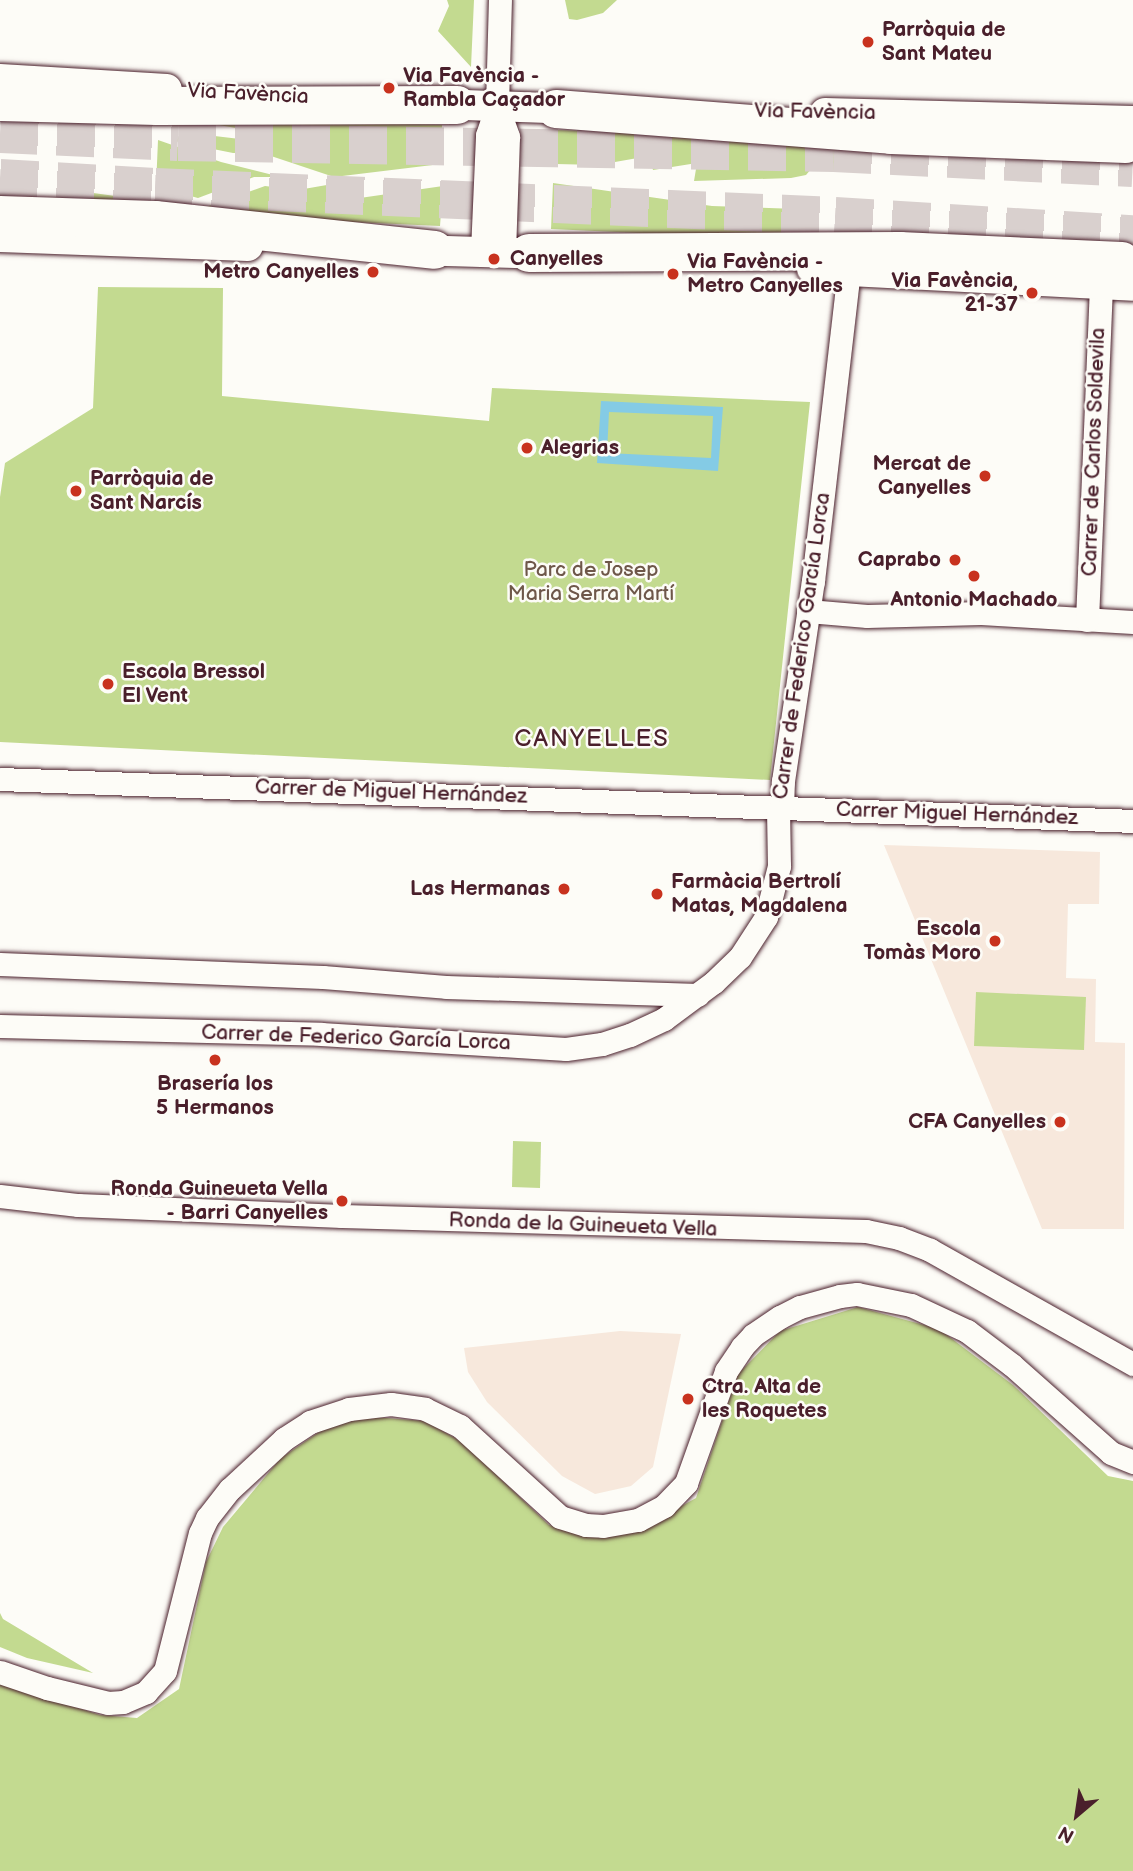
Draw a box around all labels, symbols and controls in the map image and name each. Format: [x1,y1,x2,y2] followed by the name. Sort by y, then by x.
[882,17,1006,67] place label: Parròquia de Sant Mateu
[860,34,876,50] marker: Parròquia de Sant Mateu
[403,63,565,113] place label: Via Favència - Rambla Caçador
[187,78,309,110] street label: Via Favència
[381,80,397,96] marker: Via Favència - Rambla Caçador
[754,98,876,126] street label: Via Favència
[510,246,603,272] place label: Canyelles
[484,249,504,269] marker: Canyelles
[687,249,843,299] place label: Via Favència - Metro Canyelles
[203,259,359,285] place label: Metro Canyelles
[365,264,381,280] marker: Metro Canyelles
[665,266,681,282] marker: Via Favència - Metro Canyelles
[891,268,1018,318] place label: Via Favència, 21-37
[1024,285,1040,301] marker: Via Favència, 21-37
[1077,327,1111,577] street label: Carrer de Carlos Soldevila
[541,435,619,461] place label: Alegrias
[519,440,535,456] marker: Alegrias
[872,451,971,501] place label: Mercat de Canyelles
[90,466,214,516] place label: Parròquia de Sant Narcís
[977,468,993,484] marker: Mercat de Canyelles
[68,483,84,499] marker: Parròquia de Sant Narcís
[768,491,836,801] street label: Carrer de Federico García Lorca
[858,547,941,573] place label: Caprabo
[947,552,963,568] marker: Caprabo
[508,557,674,607] park label: Parc de Josep Maria Serra Martí
[966,568,982,584] marker: Antonio Machado
[891,587,1057,613] place label: Antonio Machado
[122,659,265,709] place label: Escola Bressol El Vent
[100,676,116,692] marker: Escola Bressol El Vent
[515,725,669,753] district label: CANYELLES
[254,775,528,809] street label: Carrer de Miguel Hernández
[835,797,1079,831] street label: Carrer Miguel Hernández
[671,869,848,919] place label: Farmàcia Bertrolí Matas, Magdalena
[410,876,550,902] place label: Las Hermanas
[556,881,572,897] marker: Las Hermanas
[649,886,665,902] marker: Farmàcia Bertrolí Matas, Magdalena
[864,916,981,966] place label: Escola Tomàs Moro
[987,933,1003,949] marker: Escola Tomàs Moro
[201,1020,511,1056] street label: Carrer de Federico García Lorca
[207,1052,223,1068] marker: Brasería los 5 Hermanos
[156,1071,274,1121] place label: Brasería los 5 Hermanos
[908,1109,1046,1135] place label: CFA Canyelles
[1052,1114,1068,1130] marker: CFA Canyelles
[110,1176,328,1226] place label: Ronda Guineueta Vella - Barri Canyelles
[334,1193,350,1209] marker: Ronda Guineueta Vella - Barri Canyelles
[448,1208,718,1242] street label: Ronda de la Guineueta Vella
[702,1374,827,1424] place label: Ctra. Alta de les Roquetes
[680,1391,696,1407] marker: Ctra. Alta de les Roquetes
[1042,1780,1112,1850] north arrow
[1055,1820,1078,1847] text: N

